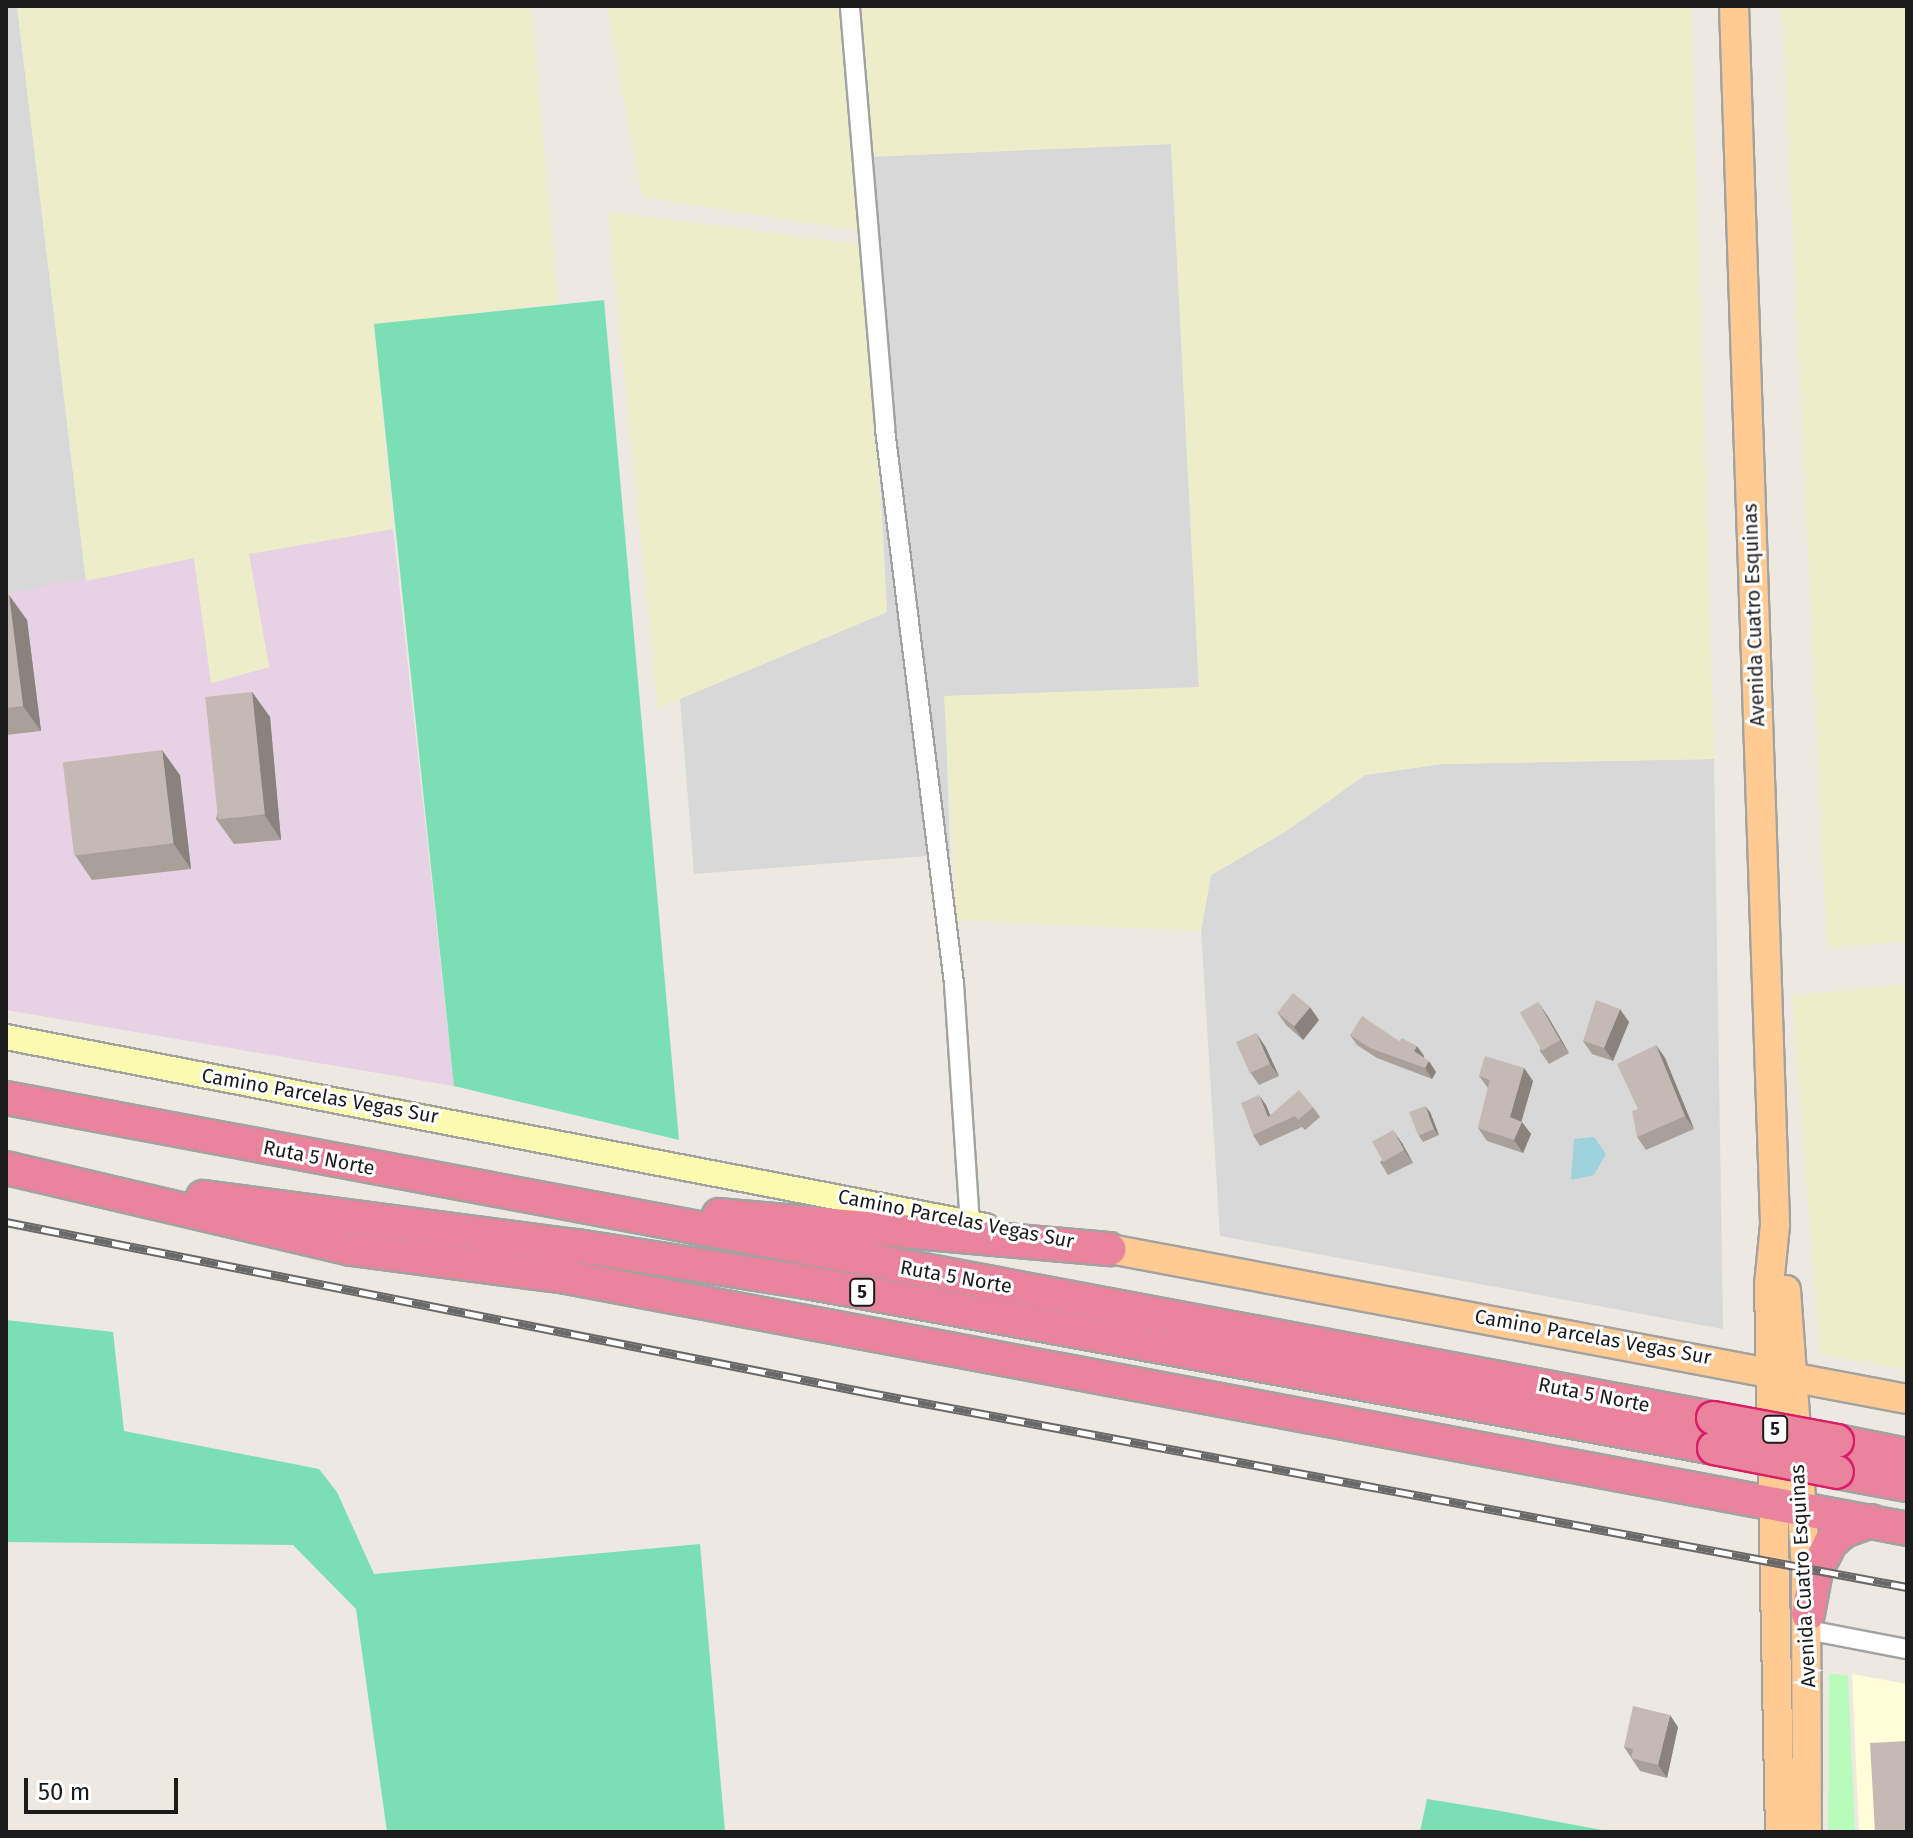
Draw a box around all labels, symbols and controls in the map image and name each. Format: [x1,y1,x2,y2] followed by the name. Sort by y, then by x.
[1738,503,1770,727] street label: Avenida Cuatro Esquinas
[200,1063,440,1129] street label: Camino Parcelas Vegas Sur
[261,1135,377,1181] street label: Ruta 5 Norte
[836,1184,1076,1254] street label: Camino Parcelas Vegas Sur
[898,1255,1014,1299] street label: Ruta 5 Norte
[848,1278,876,1306] road number: 5
[1473,1304,1713,1370] street label: Camino Parcelas Vegas Sur
[1536,1372,1652,1418] street label: Ruta 5 Norte
[1761,1415,1789,1443] road number: 5
[1785,1464,1821,1688] street label: Avenida Cuatro Esquinas
[28,1762,182,1812] scale bar
[38,1778,90,1806] text: 50 m

